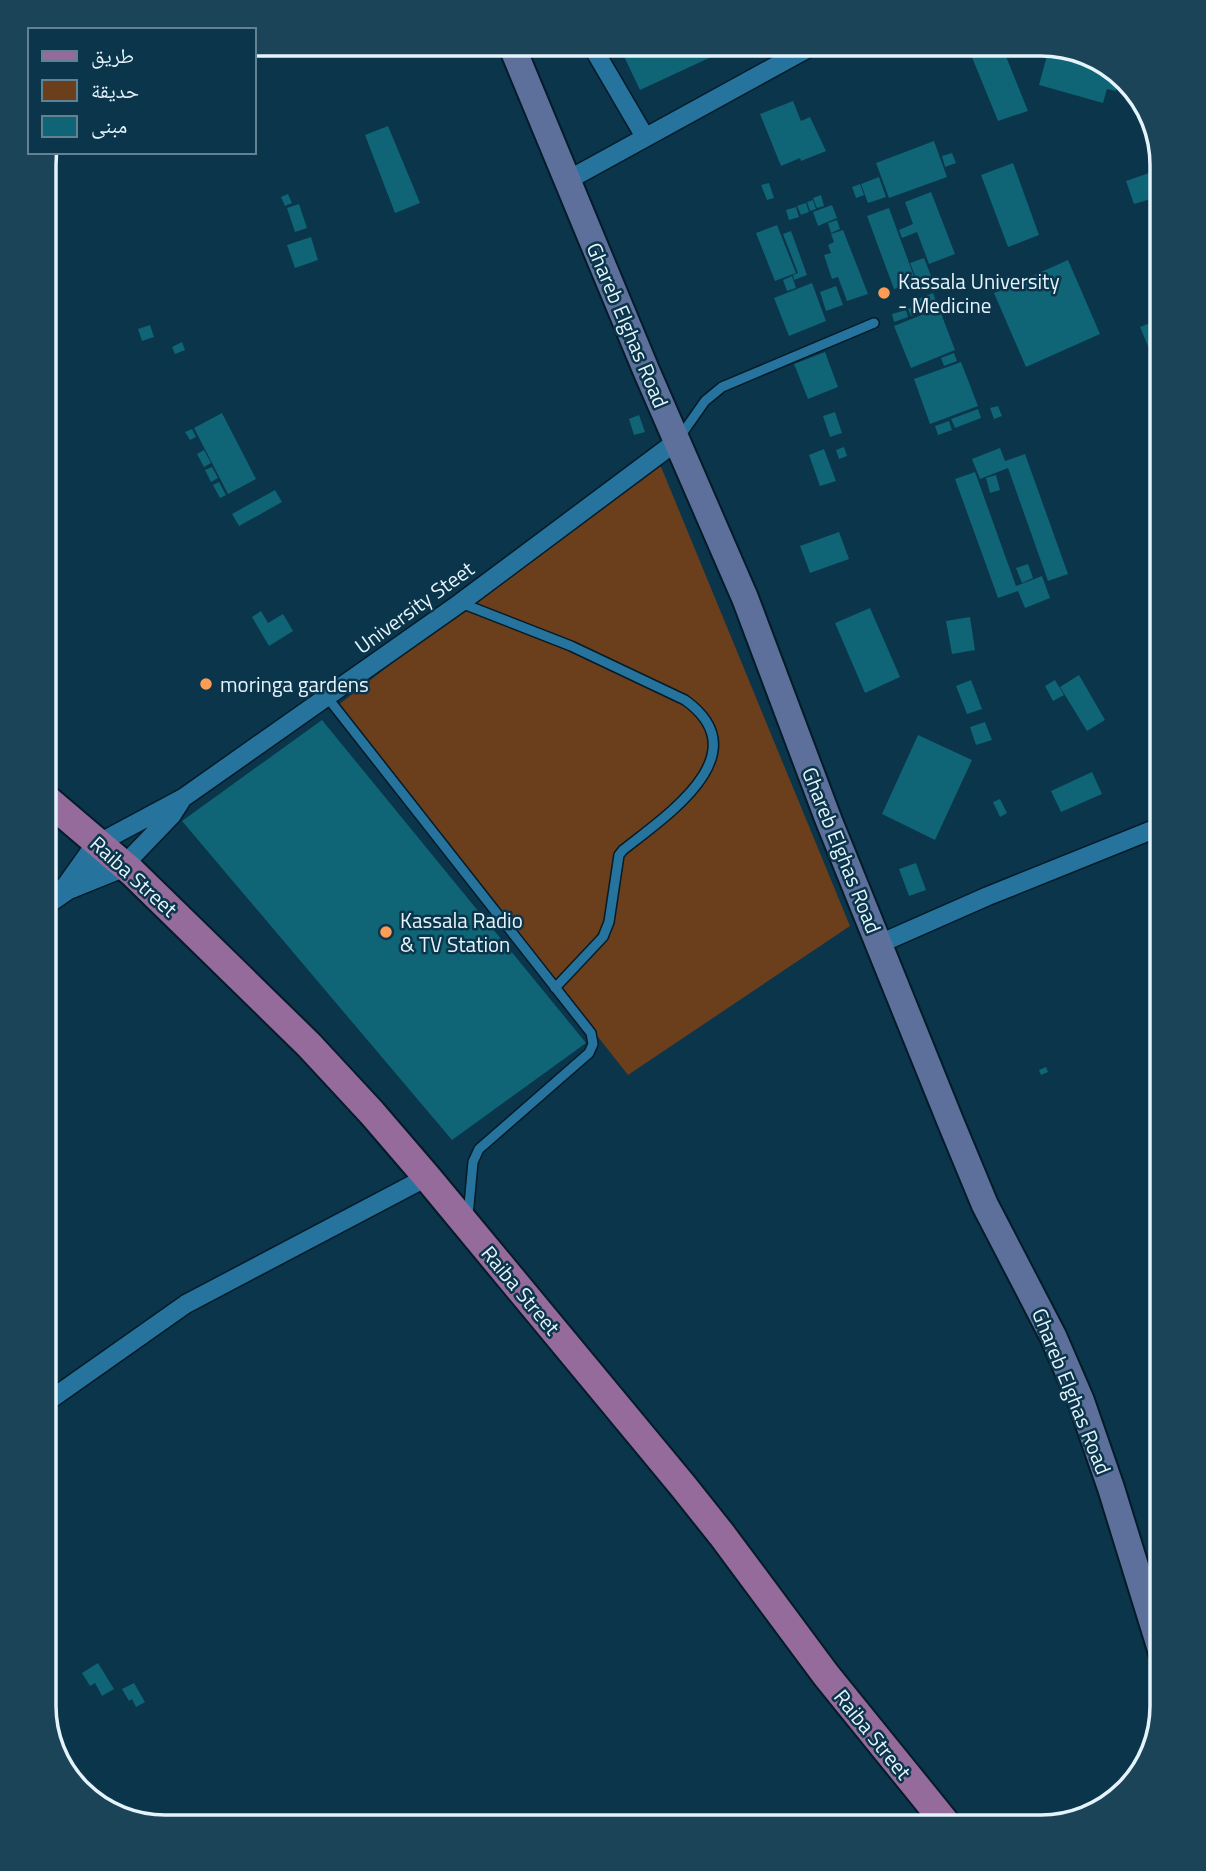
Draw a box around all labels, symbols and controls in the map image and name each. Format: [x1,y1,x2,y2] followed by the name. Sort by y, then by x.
[28,28,256,154] legend
[91,39,134,71] text: طريق
[91,74,139,106] text: حديقة
[91,109,127,141] text: مبنى
[579,237,677,413] street label: Ghareb Elghas Road
[898,265,1060,321] place label: Kassala University - Medicine
[876,285,892,301] marker: Kassala University - Medicine
[348,552,481,661] street label: University Steet
[220,668,369,700] place label: moringa gardens
[198,676,214,692] marker: moringa gardens
[794,762,890,938] street label: Ghareb Elghas Road
[83,828,185,925] street label: Raiba Street
[400,904,523,960] place label: Kassala Radio & TV Station
[378,924,394,940] marker: Kassala Radio & TV Station
[474,1238,568,1342] street label: Raiba Street
[1024,1303,1120,1479] street label: Ghareb Elghas Road
[826,1682,920,1787] street label: Raiba Street

